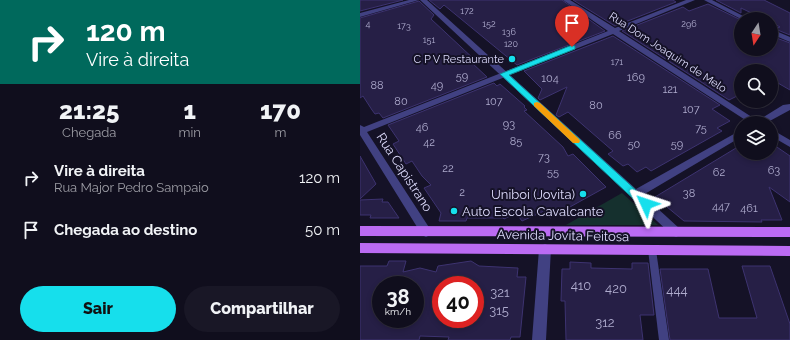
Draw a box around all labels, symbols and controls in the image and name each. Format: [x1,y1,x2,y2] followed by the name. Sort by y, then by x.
[460,6,474,16] house number: 172
[555,6,589,47] pin
[607,10,729,96] street label: Rua Dom Joaquim de Melo
[561,12,583,34] icon: arrive
[734,12,778,56] north arrow
[734,12,778,160] map controls
[86,15,166,48] text: 120 m
[20,16,72,68] icon: right
[366,19,371,29] house number: 4
[482,19,496,29] house number: 152
[681,19,697,29] house number: 296
[397,21,411,31] house number: 173
[502,27,517,37] house number: 136
[423,35,435,45] house number: 151
[504,39,519,49] house number: 120
[86,49,189,70] text: Vire à direita
[414,53,505,66] place label: C P V Restaurante
[507,54,517,64] marker: C P V Restaurante
[611,57,623,67] house number: 171
[734,64,778,108] button: search
[456,70,468,83] house number: 59
[627,71,645,84] house number: 169
[541,72,559,85] house number: 104
[370,79,384,92] house number: 88
[431,79,443,92] house number: 49
[662,83,678,96] house number: 121
[394,95,408,108] house number: 80
[485,95,503,108] house number: 107
[59,96,119,125] text: 21:25
[183,96,196,125] text: 1
[260,96,301,125] text: 170
[589,99,603,112] house number: 80
[682,103,700,116] house number: 107
[734,116,778,160] button: layers
[503,118,515,131] house number: 93
[416,121,429,134] house number: 46
[695,122,707,135] house number: 75
[62,125,116,140] text: Chegada
[178,125,201,140] text: min
[274,125,286,140] text: m
[608,129,622,142] house number: 66
[374,130,436,215] street label: Rua Capistrano
[510,135,522,148] house number: 85
[423,136,435,149] house number: 42
[628,138,641,151] house number: 50
[671,138,683,151] house number: 59
[538,151,550,164] house number: 73
[54,162,145,180] text: Vire à direita
[442,162,454,175] house number: 22
[768,164,780,177] house number: 63
[547,166,559,179] house number: 55
[713,166,725,179] house number: 62
[20,167,42,189] icon: right
[299,169,340,187] text: 120 m
[54,180,209,195] text: Rua Major Pedro Sampaio
[625,183,667,225] position arrow
[459,186,465,199] house number: 2
[491,187,575,202] place label: Uniboi (Jovita)
[683,187,695,200] house number: 38
[578,189,588,199] marker: Uniboi (Jovita)
[712,200,730,213] house number: 447
[740,202,758,215] house number: 461
[462,204,604,219] place label: Auto Escola Cavalcante
[449,206,459,216] marker: Auto Escola Cavalcante
[20,219,42,241] icon: arrive
[54,221,197,239] text: Chegada ao destino
[305,221,340,239] text: 50 m
[497,227,629,244] street label: Avenida Jovita Feitosa
[432,276,484,328] speed limit sign: 40
[571,278,591,293] house number: 410
[605,281,627,296] house number: 420
[666,283,688,298] house number: 444
[386,285,410,309] text: 38
[490,285,510,300] house number: 321
[20,286,176,332] button: Sair
[184,286,340,332] button: Compartilhar
[489,303,509,318] house number: 315
[385,306,411,317] text: km/h
[595,315,615,330] house number: 312

